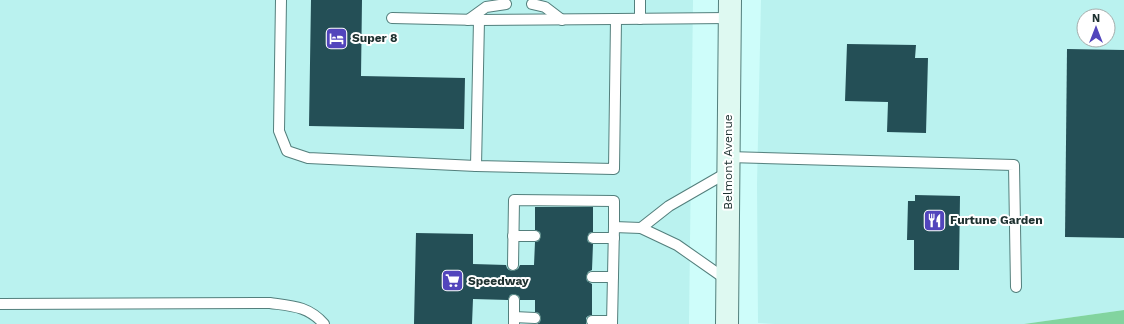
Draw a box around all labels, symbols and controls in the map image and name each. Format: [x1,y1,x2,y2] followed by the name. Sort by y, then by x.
[1076,8,1116,48] north arrow
[1092,12,1100,25] text: N
[323,25,349,51] hotel icon: Super 8
[352,31,398,45] place label: Super 8
[721,114,735,210] street label: Belmont Avenue
[921,207,947,233] restaurant icon: Furtune Garden
[950,213,1043,227] place label: Furtune Garden
[440,268,466,294] supermarket icon: Speedway
[468,274,529,288] place label: Speedway

